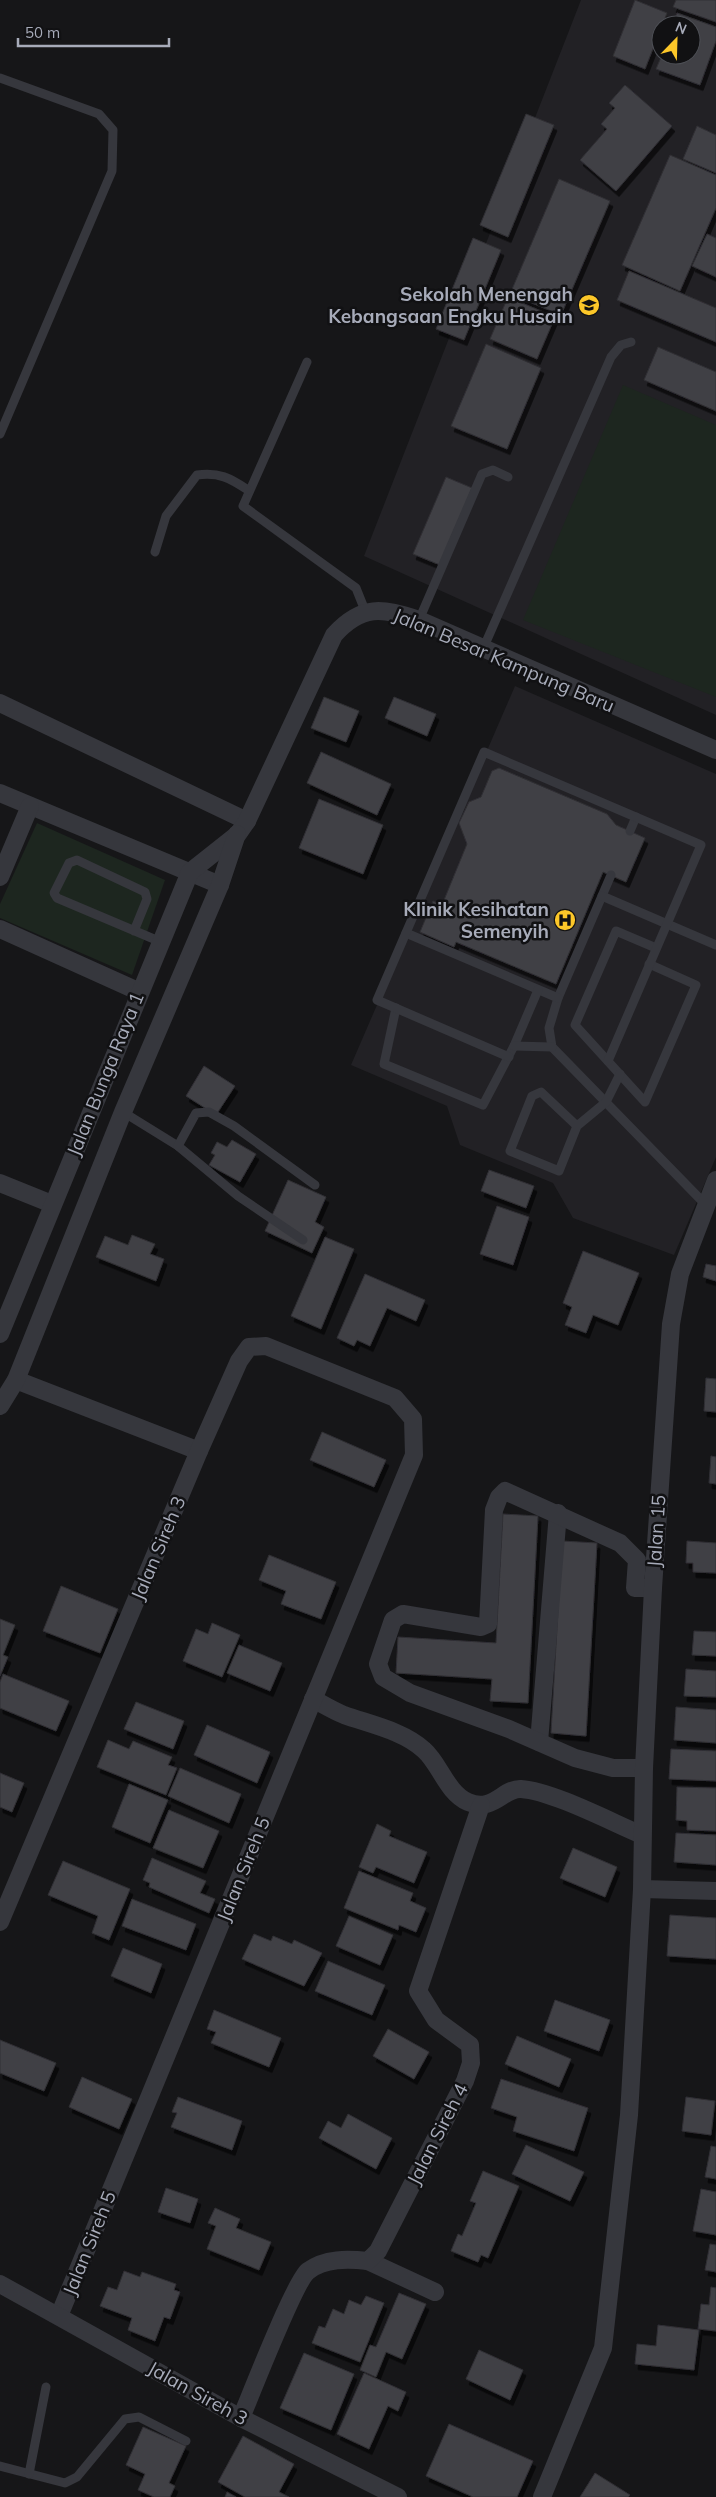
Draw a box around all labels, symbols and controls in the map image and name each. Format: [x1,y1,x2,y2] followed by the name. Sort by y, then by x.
[18,15,169,47] scale bar
[651,15,701,65] north arrow
[673,18,689,38] text: N
[25,23,60,42] text: 50 m
[328,282,573,328] place label: Sekolah Menengah Kebangsaan Engku Husain
[577,293,601,317] school or university icon: Sekolah Menengah Kebangsaan Engku Husain
[390,602,618,718] street label: Jalan Besar Kampung Baru
[403,897,549,943] place label: Klinik Kesihatan Semenyih
[553,908,577,932] hospital icon: Klinik Kesihatan Semenyih
[61,989,149,1159] street label: Jalan Bunga Raya 1
[125,1492,191,1604] street label: Jalan Sireh 3
[642,1494,670,1568] street label: Jalan 15
[211,1813,275,1925] street label: Jalan Sireh 5
[401,2079,473,2189] street label: Jalan Sireh 4
[57,2187,121,2299] street label: Jalan Sireh 5
[144,2356,252,2430] street label: Jalan Sireh 3

